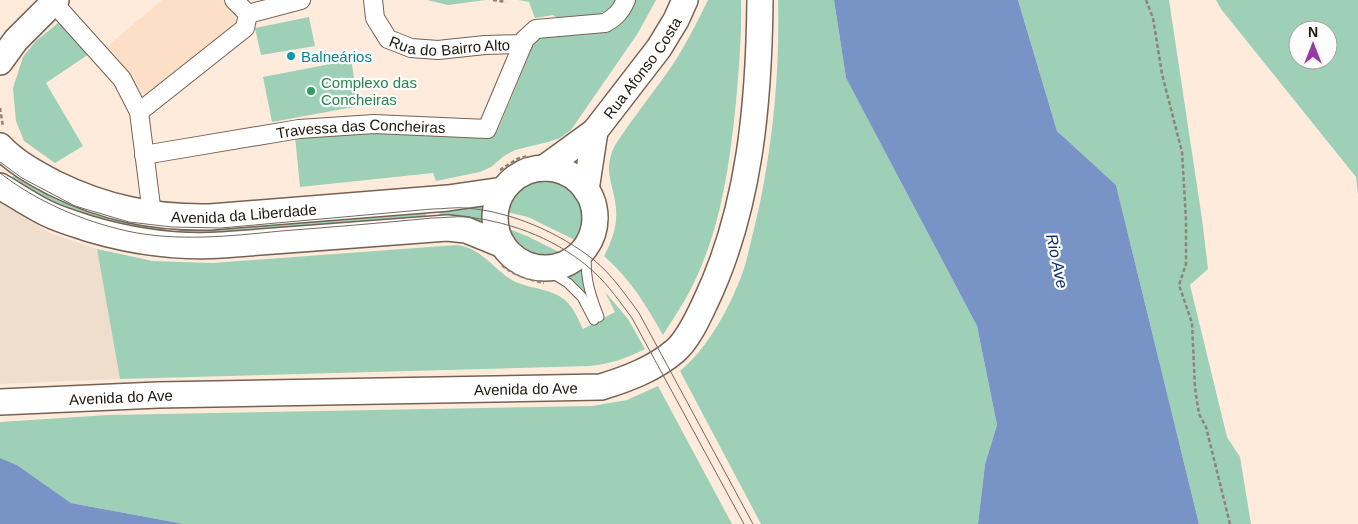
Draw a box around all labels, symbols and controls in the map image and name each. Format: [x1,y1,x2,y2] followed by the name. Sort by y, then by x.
[600,13,685,122] street label: Rua Afonso Costa
[1288,20,1338,70] north arrow
[1308,24,1318,40] text: N
[387,32,510,59] street label: Rua do Bairro Alto
[301,48,372,65] place label: Balneários
[285,50,297,62] marker: Balneários
[321,74,417,108] place label: Complexo das Concheiras
[305,85,317,97] marker: Complexo das Concheiras
[275,115,446,141] street label: Travessa das Concheiras
[170,200,317,226] street label: Avenida da Liberdade
[1043,232,1071,290] water label: Rio Ave
[474,379,578,398] street label: Avenida do Ave
[69,386,173,407] street label: Avenida do Ave

